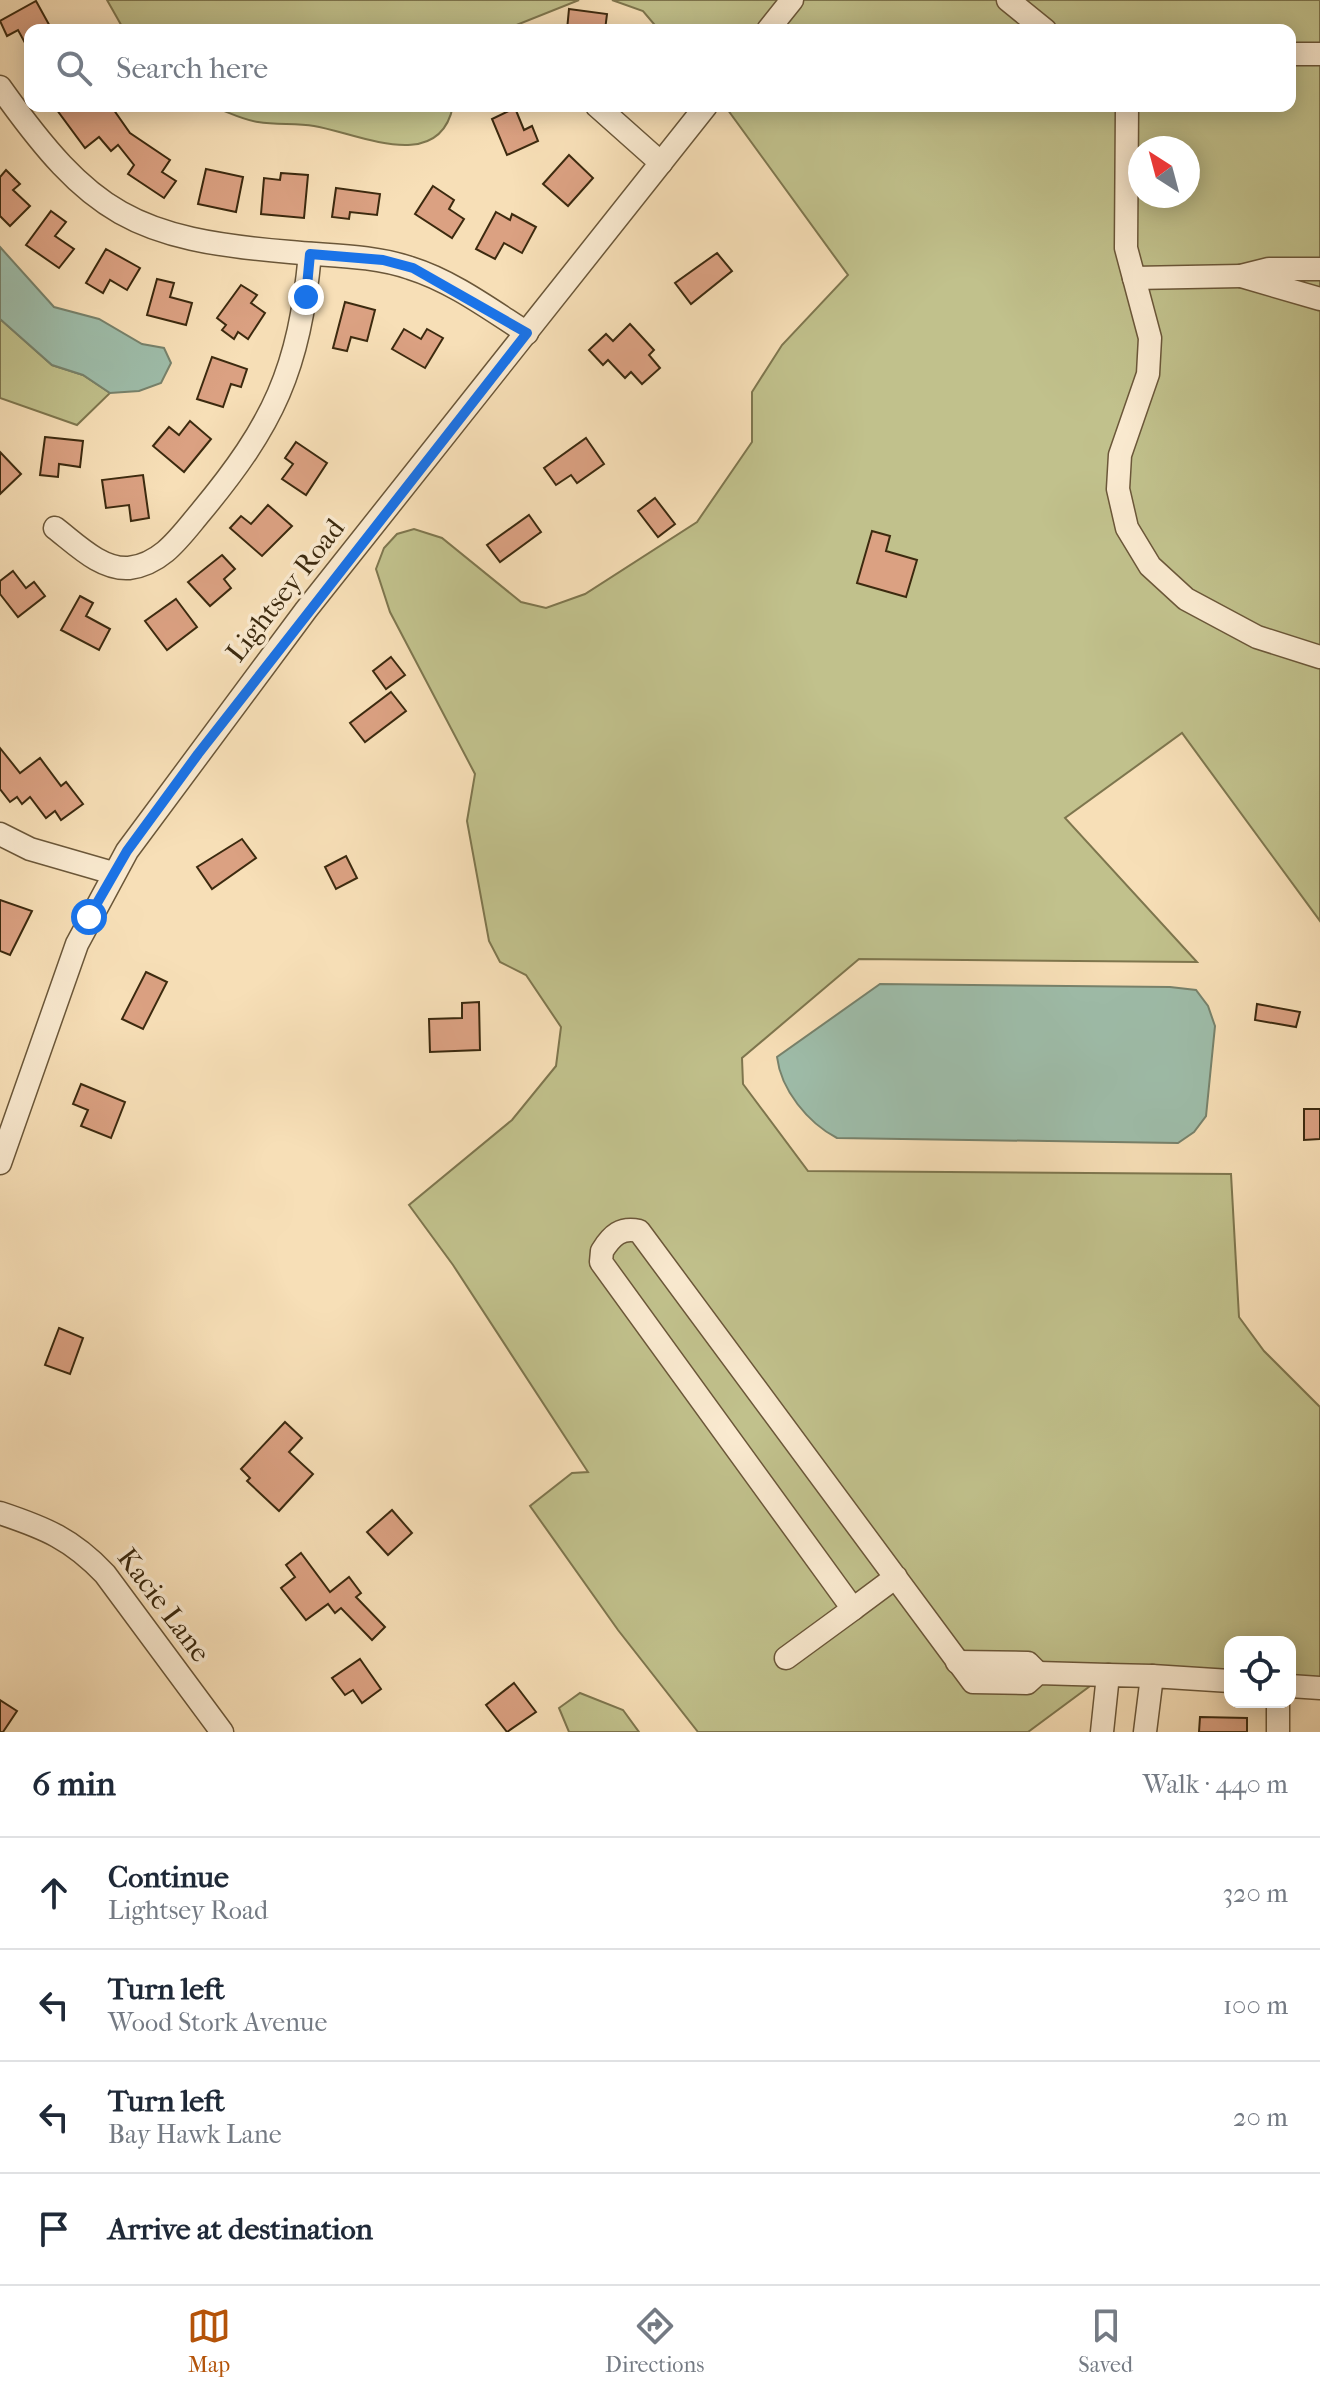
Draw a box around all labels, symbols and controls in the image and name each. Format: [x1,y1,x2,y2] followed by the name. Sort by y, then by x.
[24,24,1296,112] search box
[52,46,96,90] icon: search
[116,51,268,86] text: Search here
[1128,136,1200,208] north arrow
[288,279,324,315] route end
[219,511,352,668] street label: Lightsey Road
[71,899,107,935] route start
[111,1542,218,1668] street label: Kacie Lane
[1224,1636,1296,1708] map controls
[1224,1636,1296,1708] button: locate
[32,1764,116,1804] text: 6 min
[1143,1769,1288,1800] text: Walk · 440 m
[108,1860,229,1895] text: Continue
[32,1871,76,1915] icon: ahead
[1222,1878,1288,1909] text: 320 m
[108,1895,268,1926] text: Lightsey Road
[108,1972,225,2007] text: Turn left
[32,1983,76,2027] icon: left
[1223,1990,1288,2021] text: 100 m
[108,2007,327,2038] text: Wood Stork Avenue
[108,2084,225,2119] text: Turn left
[32,2095,76,2139] icon: left
[1233,2102,1288,2133] text: 20 m
[108,2119,282,2150] text: Bay Hawk Lane
[32,2207,76,2251] icon: arrive
[108,2212,373,2247] text: Arrive at destination
[187,2304,231,2378] tab: Map
[605,2304,704,2378] tab: Directions
[1078,2304,1133,2378] tab: Saved

